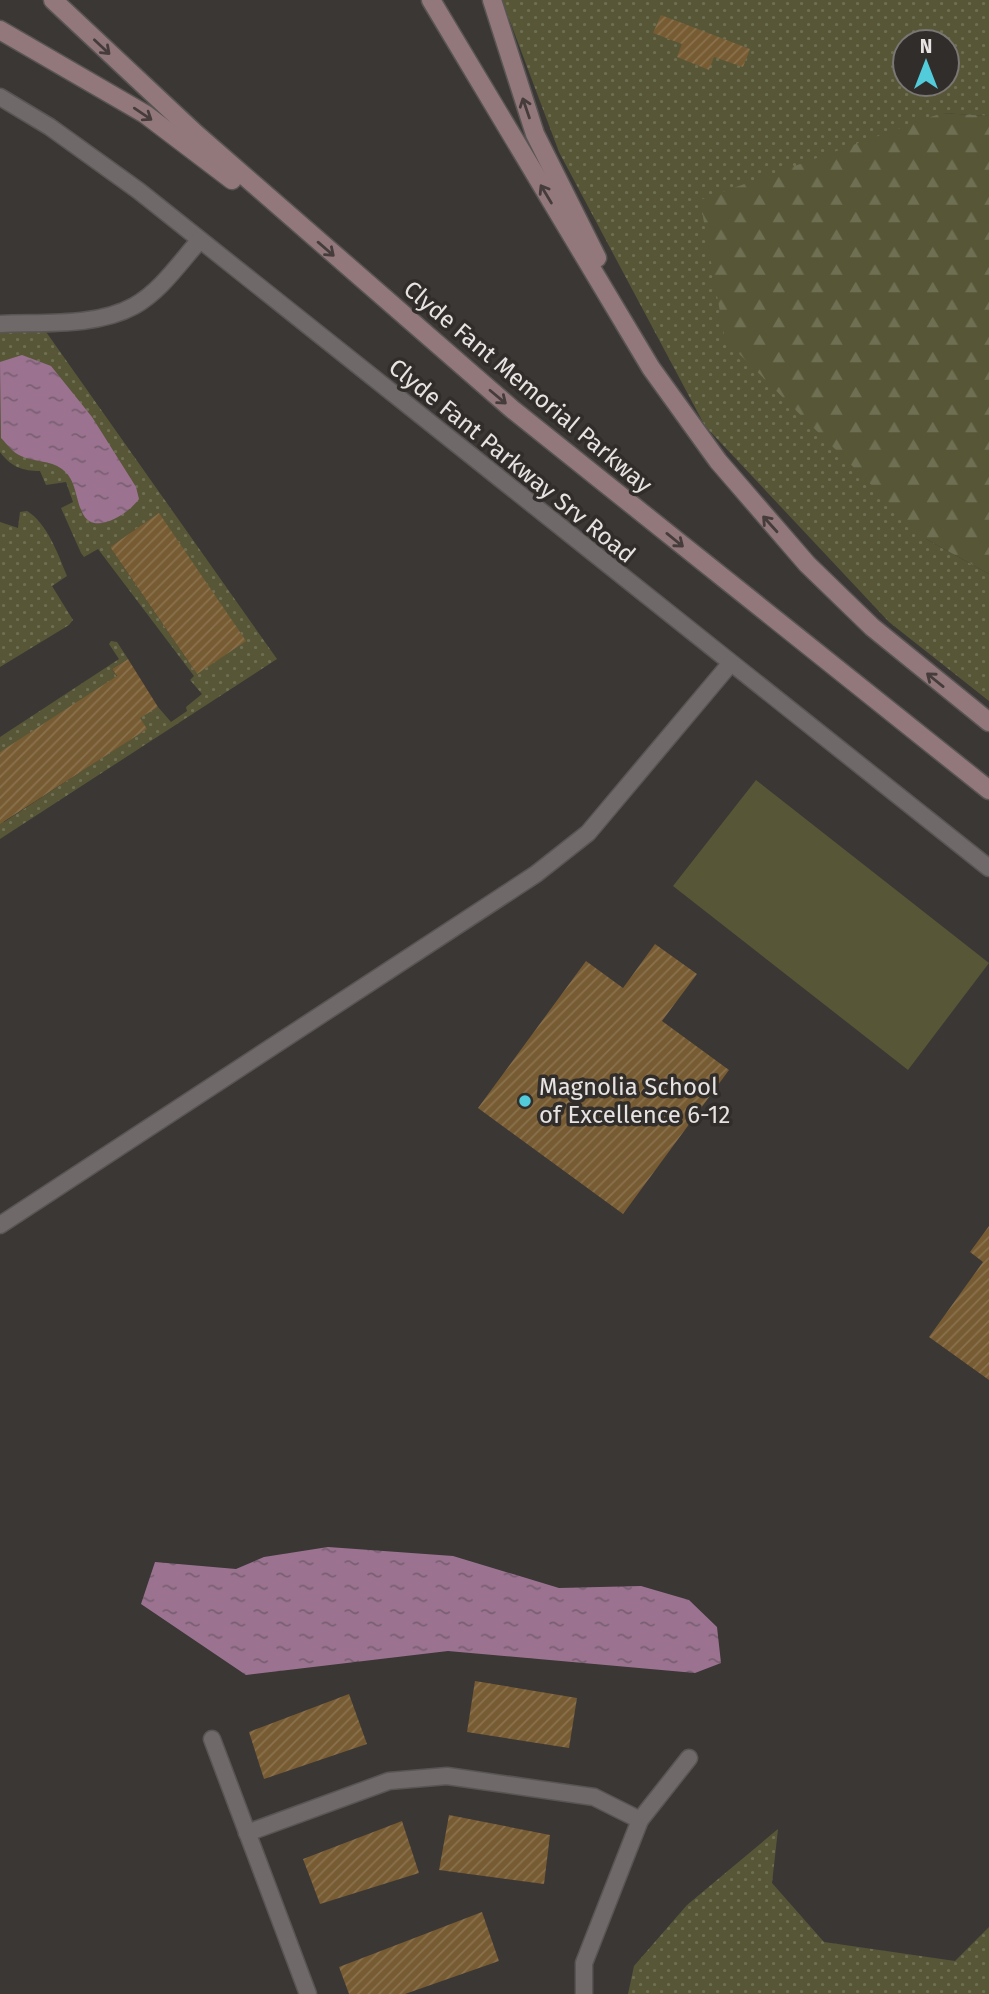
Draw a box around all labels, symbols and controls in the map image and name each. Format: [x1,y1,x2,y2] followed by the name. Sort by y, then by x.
[891,28,961,98] north arrow
[920,35,932,58] text: N
[93,38,110,55] one-way arrow
[519,97,531,119] one-way arrow
[133,107,153,121] one-way arrow
[539,185,553,205] one-way arrow
[316,241,334,257] one-way arrow
[398,275,658,499] street label: Clyde Fant Memorial Parkway
[383,353,641,569] street label: Clyde Fant Parkway Srv Road
[489,389,507,405] one-way arrow
[762,515,778,533] one-way arrow
[666,532,684,548] one-way arrow
[927,672,945,687] one-way arrow
[539,1073,730,1129] place label: Magnolia School of Excellence 6-12
[517,1093,533,1109] marker: Magnolia School of Excellence 6-12

